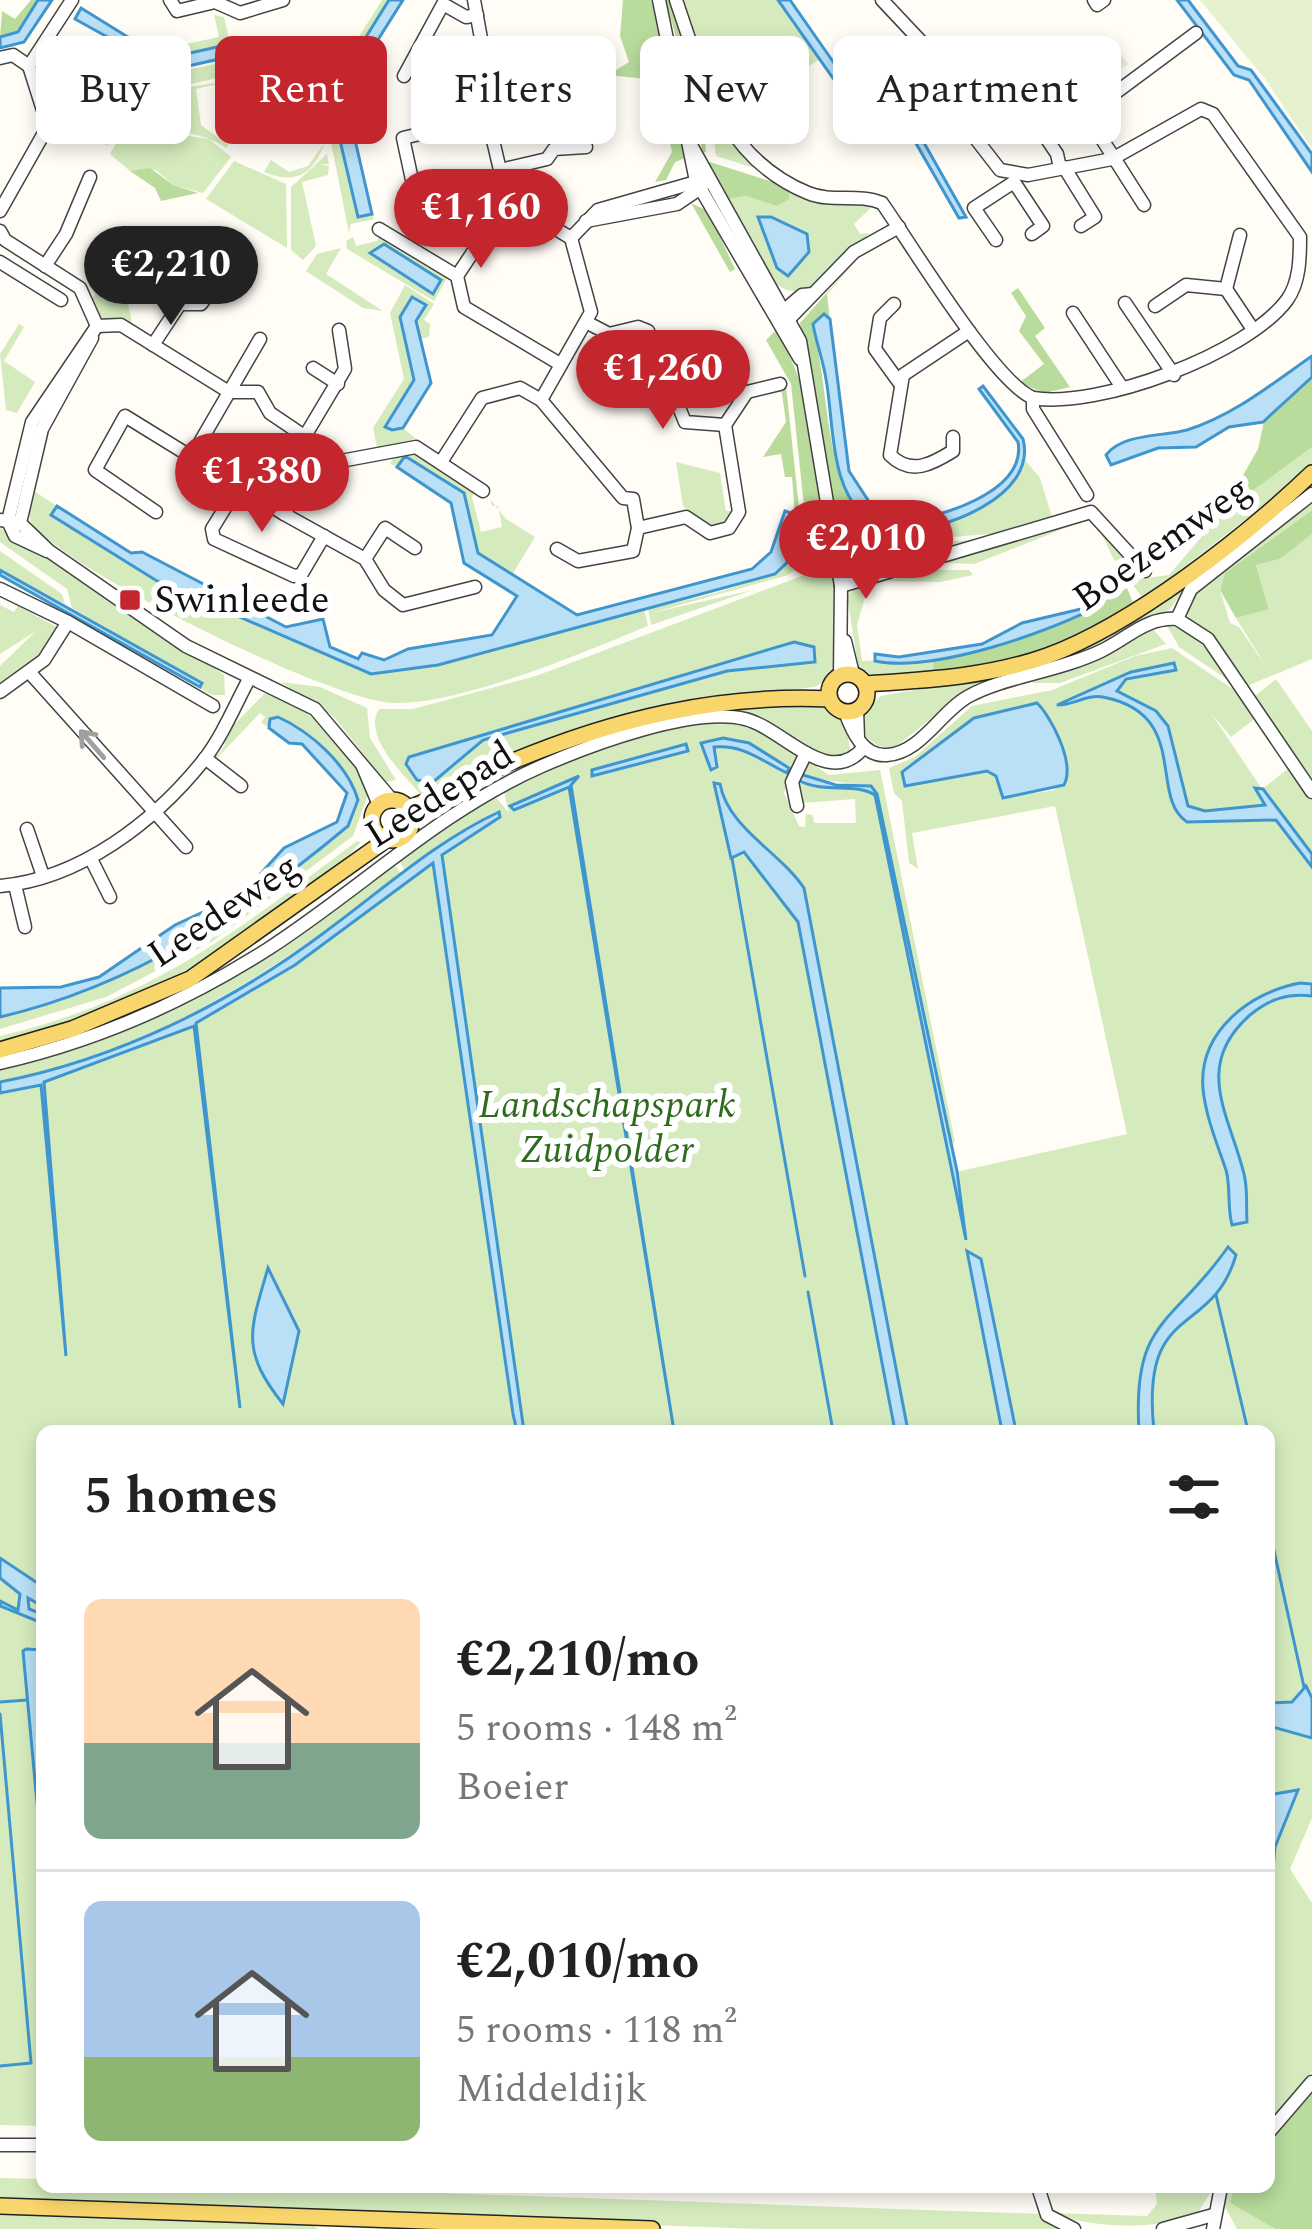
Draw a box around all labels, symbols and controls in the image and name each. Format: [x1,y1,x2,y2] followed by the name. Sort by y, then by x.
[36,36,191,144] chip: Buy
[215,36,387,144] chip: Rent
[411,36,616,144] chip: Filters
[640,36,809,144] chip: New
[833,36,1121,144] chip: Apartment
[383,169,579,271] pin: €1,160
[421,178,541,237] text: €1,160
[73,226,269,328] pin: €2,210
[111,235,231,294] text: €2,210
[565,330,761,432] pin: €1,260
[603,339,723,398] text: €1,260
[164,433,360,535] pin: €1,380
[202,442,322,501] text: €1,380
[1061,461,1263,627] street label: Boezemweg
[768,500,964,602] pin: €2,010
[806,509,926,568] text: €2,010
[154,571,330,630] place label: Swinleede
[117,587,143,613] marker: Swinleede
[354,726,526,864] street label: Leedepad
[79,729,106,759] one-way arrow
[136,838,312,984] street label: Leedeweg
[478,1076,736,1180] park label: Landschapspark Zuidpolder
[84,1458,278,1536] text: 5 homes
[1161,1464,1227,1530] icon: filters
[456,1621,699,1699] text: €2,210/mo
[180,1647,324,1791] icon: home
[456,1699,737,1758] text: 5 rooms · 148 m²
[456,1758,569,1817] text: Boeier
[456,1923,699,2001] text: €2,010/mo
[180,1949,324,2093] icon: home
[456,2001,737,2060] text: 5 rooms · 118 m²
[456,2060,648,2119] text: Middeldijk

